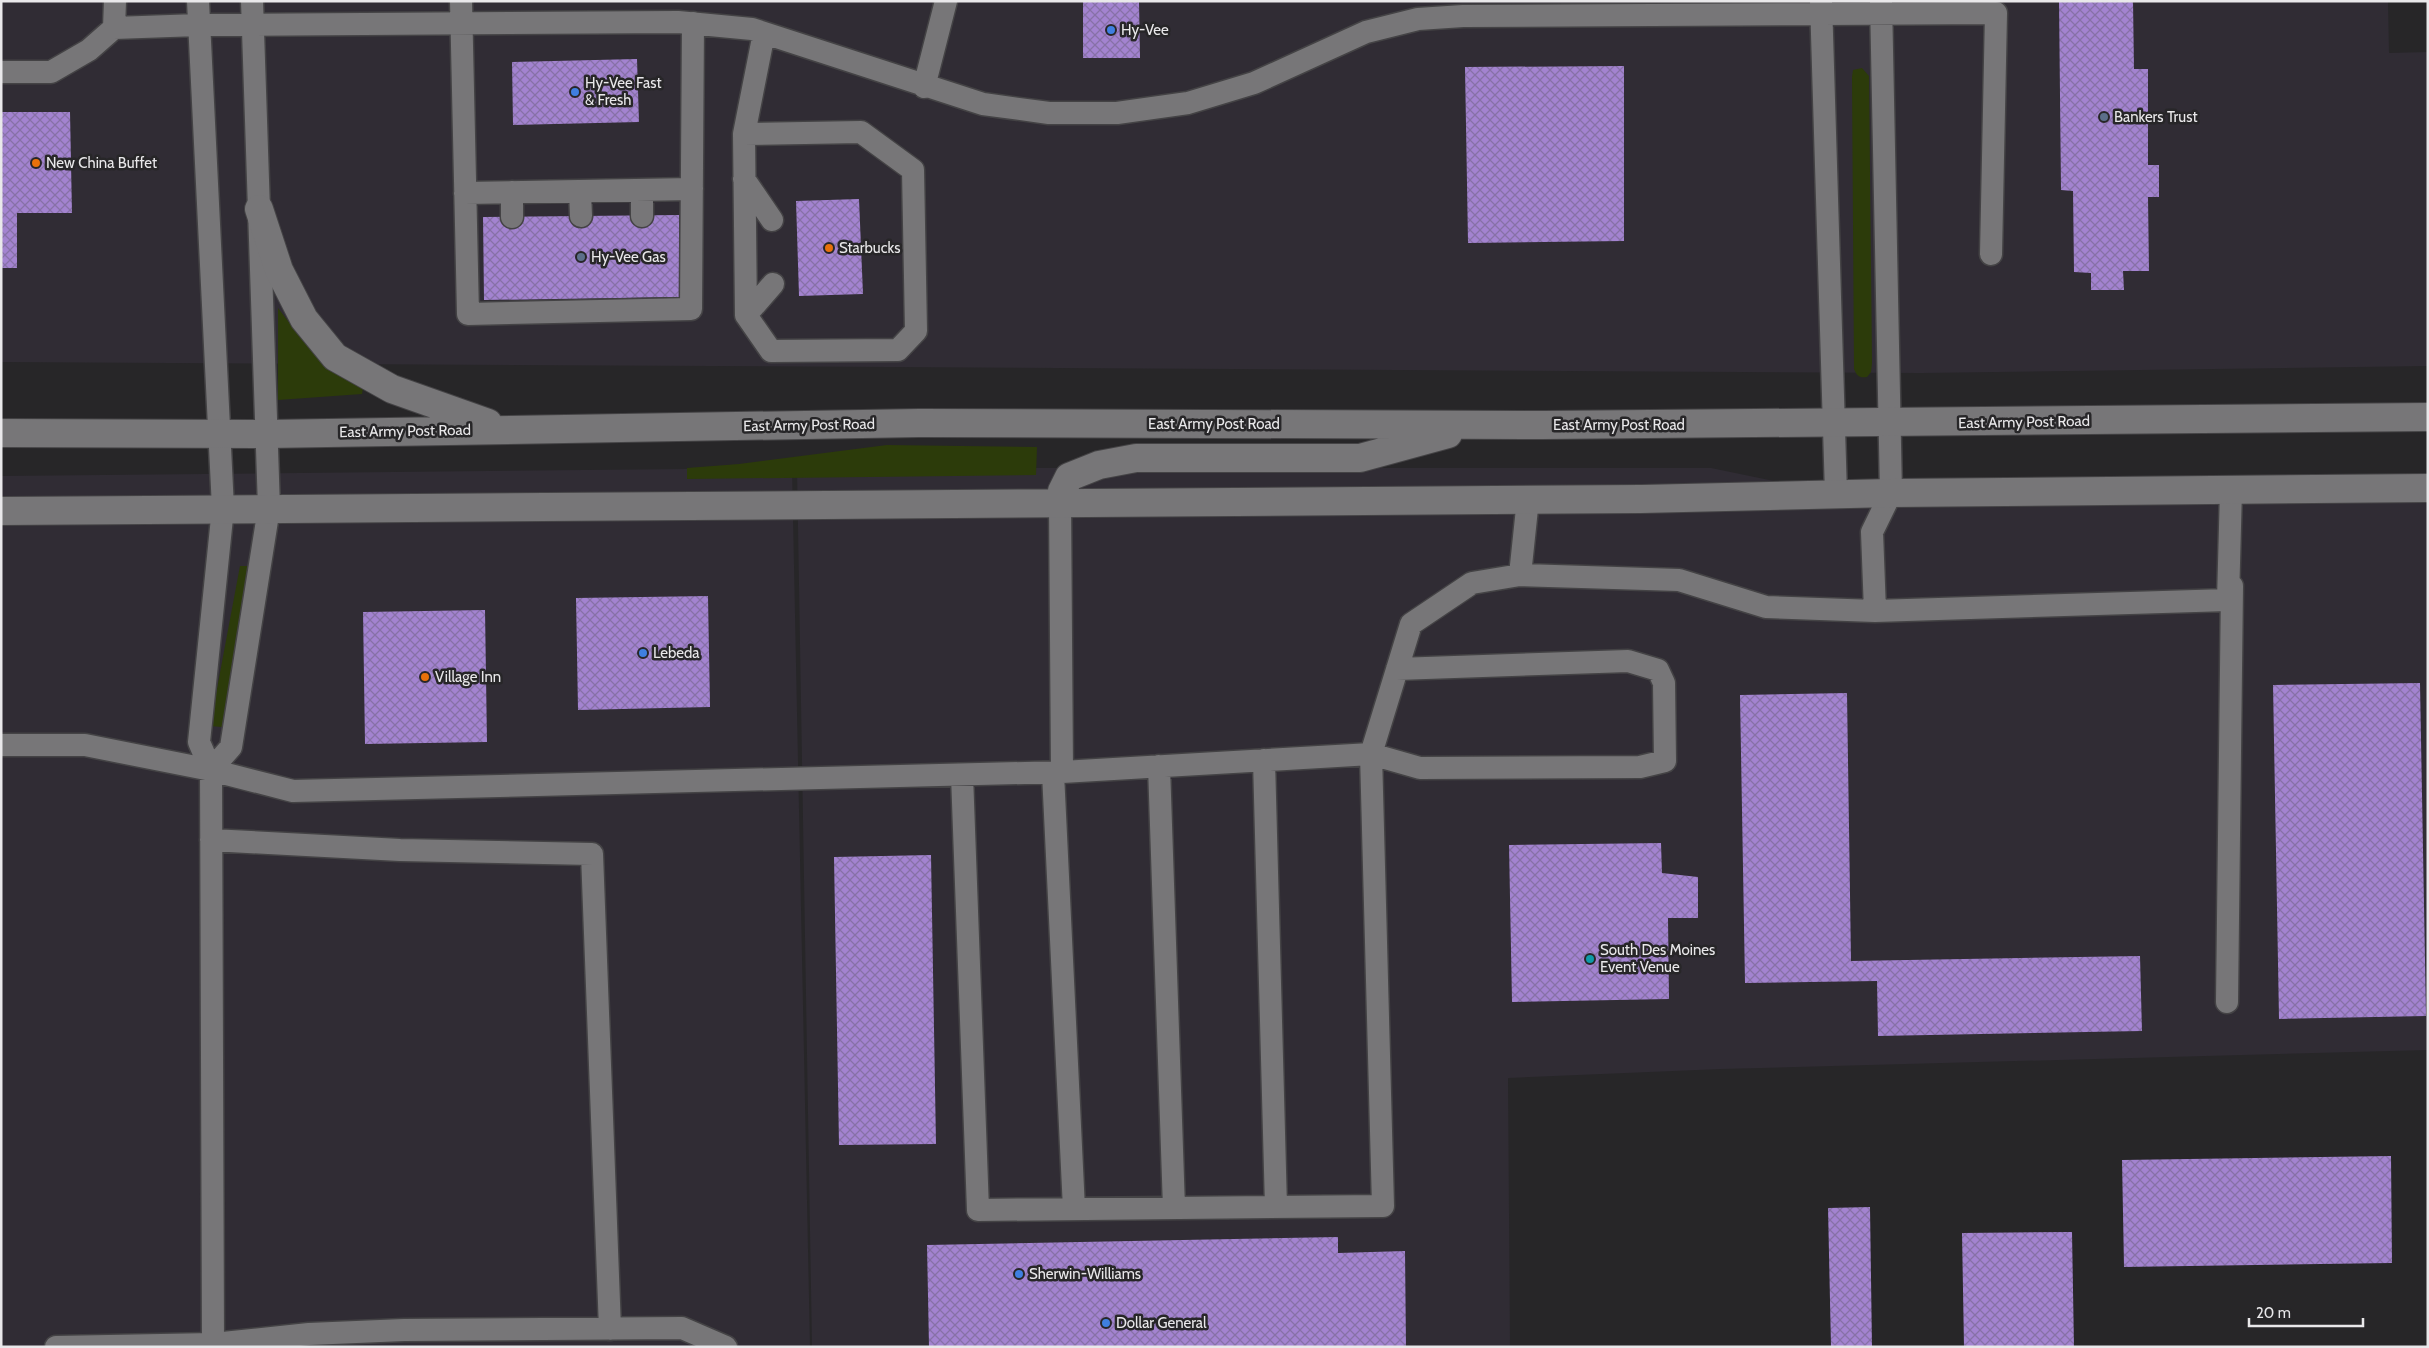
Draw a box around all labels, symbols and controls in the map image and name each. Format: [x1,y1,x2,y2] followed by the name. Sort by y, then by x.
[1121,21,1169,39] place label: Hy-Vee
[1105,24,1117,36] marker: Hy-Vee
[585,74,662,109] place label: Hy-Vee Fast & Fresh
[569,86,581,98] marker: Hy-Vee Fast & Fresh
[2114,108,2197,126] place label: Bankers Trust
[2098,111,2110,123] marker: Bankers Trust
[46,154,157,172] place label: New China Buffet
[30,157,42,169] marker: New China Buffet
[839,239,900,257] place label: Starbucks
[823,242,835,254] marker: Starbucks
[591,248,666,266] place label: Hy-Vee Gas
[575,251,587,263] marker: Hy-Vee Gas
[1958,412,2090,432] street label: East Army Post Road
[743,415,875,435] street label: East Army Post Road
[1148,415,1280,433] street label: East Army Post Road
[1553,416,1685,434] street label: East Army Post Road
[339,421,471,441] street label: East Army Post Road
[653,644,700,662] place label: Lebeda
[637,647,649,659] marker: Lebeda
[435,668,501,686] place label: Village Inn
[419,671,431,683] marker: Village Inn
[1600,941,1715,976] place label: South Des Moines Event Venue
[1584,953,1596,965] marker: South Des Moines Event Venue
[1029,1265,1141,1283] place label: Sherwin-Williams
[1013,1268,1025,1280] marker: Sherwin-Williams
[2249,1296,2363,1328] scale bar
[2256,1304,2291,1322] text: 20 m
[1116,1314,1207,1332] place label: Dollar General
[1100,1317,1112,1329] marker: Dollar General

